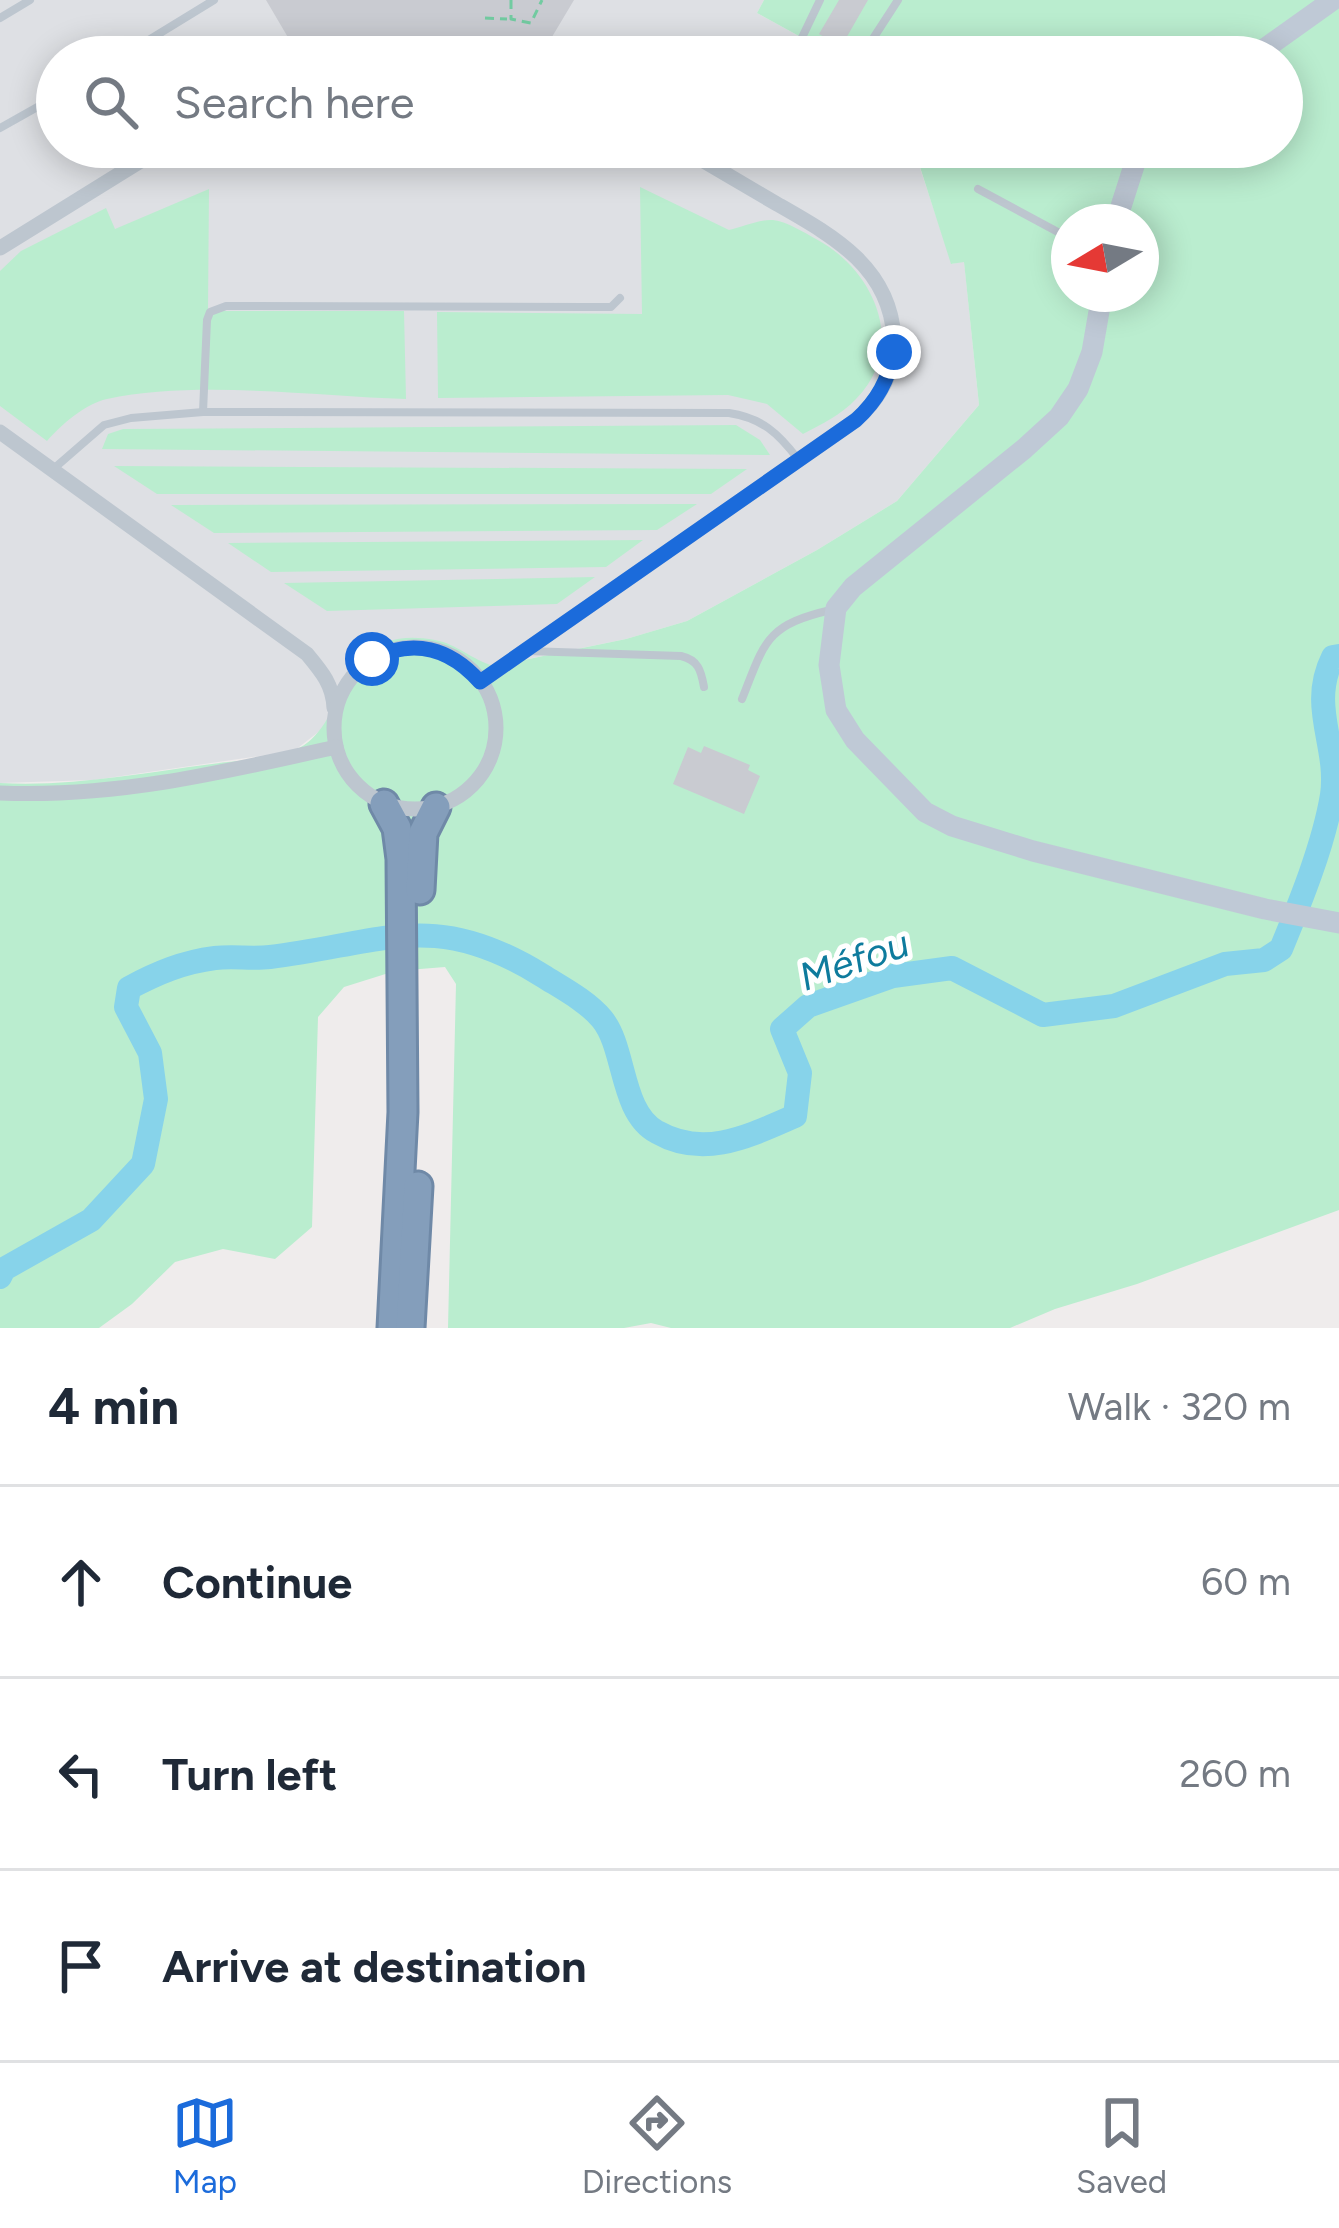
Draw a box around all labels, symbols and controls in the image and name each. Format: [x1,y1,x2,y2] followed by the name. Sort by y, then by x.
[36,36,1303,168] search box
[78,69,144,135] icon: search
[174,75,414,129] text: Search here
[1051,204,1159,312] north arrow
[867,325,921,379] route end
[345,632,399,686] route start
[793,919,915,1001] water label: Méfou
[48,1376,179,1437] text: 4 min
[1068,1383,1291,1430] text: Walk · 320 m
[48,1549,114,1615] icon: ahead
[162,1555,352,1609] text: Continue
[1201,1558,1291,1605] text: 60 m
[48,1741,114,1807] icon: left
[162,1747,337,1801] text: Turn left
[1179,1750,1291,1797] text: 260 m
[48,1933,114,1999] icon: arrive
[162,1939,586,1993] text: Arrive at destination
[172,2090,238,2201] tab: Map
[582,2090,732,2201] tab: Directions
[1076,2090,1167,2201] tab: Saved

